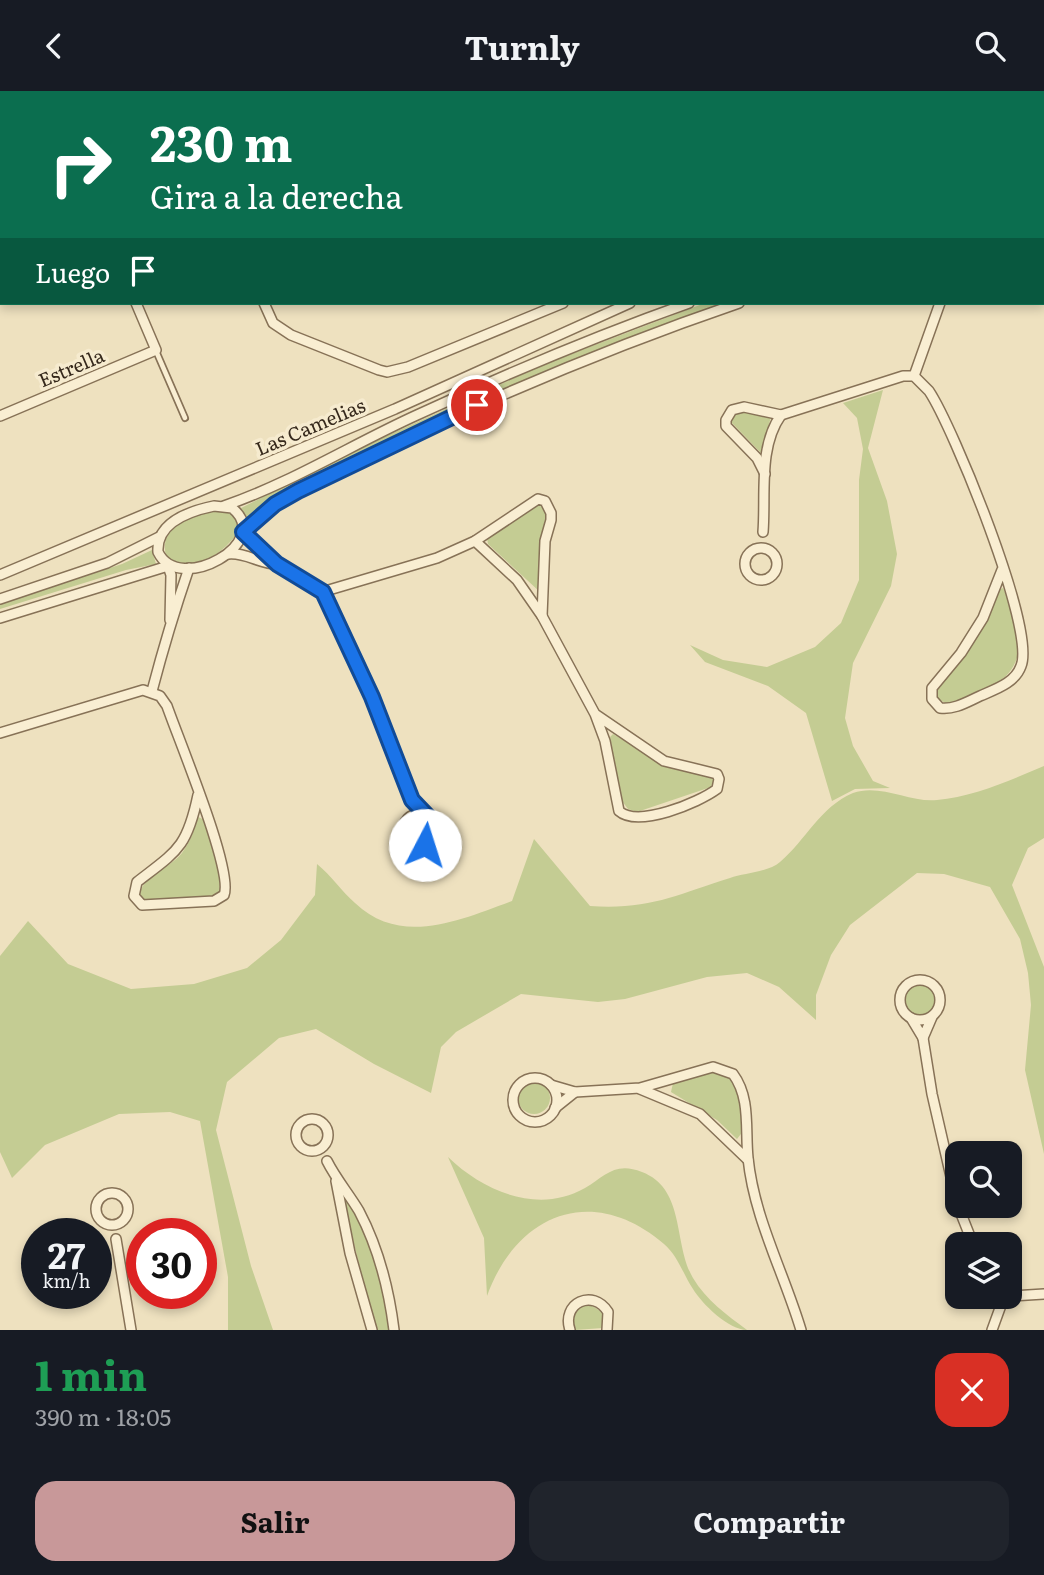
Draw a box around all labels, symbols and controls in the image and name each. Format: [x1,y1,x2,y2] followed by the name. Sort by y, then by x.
[465,22,580,70] text: Turnly
[35,27,73,65] icon: back
[971,27,1009,65] icon: search
[150,104,293,177] text: 230 m
[35,119,126,210] icon: right
[150,171,403,219] text: Gira a la derecha
[35,252,110,291] text: Luego
[124,252,162,290] icon: arrive
[34,340,109,393] street label: Estrella
[447,375,507,435] pin
[458,386,496,424] icon: arrive
[251,390,370,462] street label: Las Camelias
[388,808,462,882] position arrow
[945,1141,1022,1309] map controls
[945,1141,1022,1218] button: search
[126,1218,217,1309] speed limit sign: 30
[48,1228,85,1280] text: 27
[945,1232,1022,1309] button: layers
[43,1267,90,1294] text: km/h
[35,1342,147,1404] text: 1 min
[935,1353,1009,1427] button: close
[35,1399,171,1433] text: 390 m · 18:05
[35,1481,515,1561] button: Salir
[529,1481,1009,1561] button: Compartir

